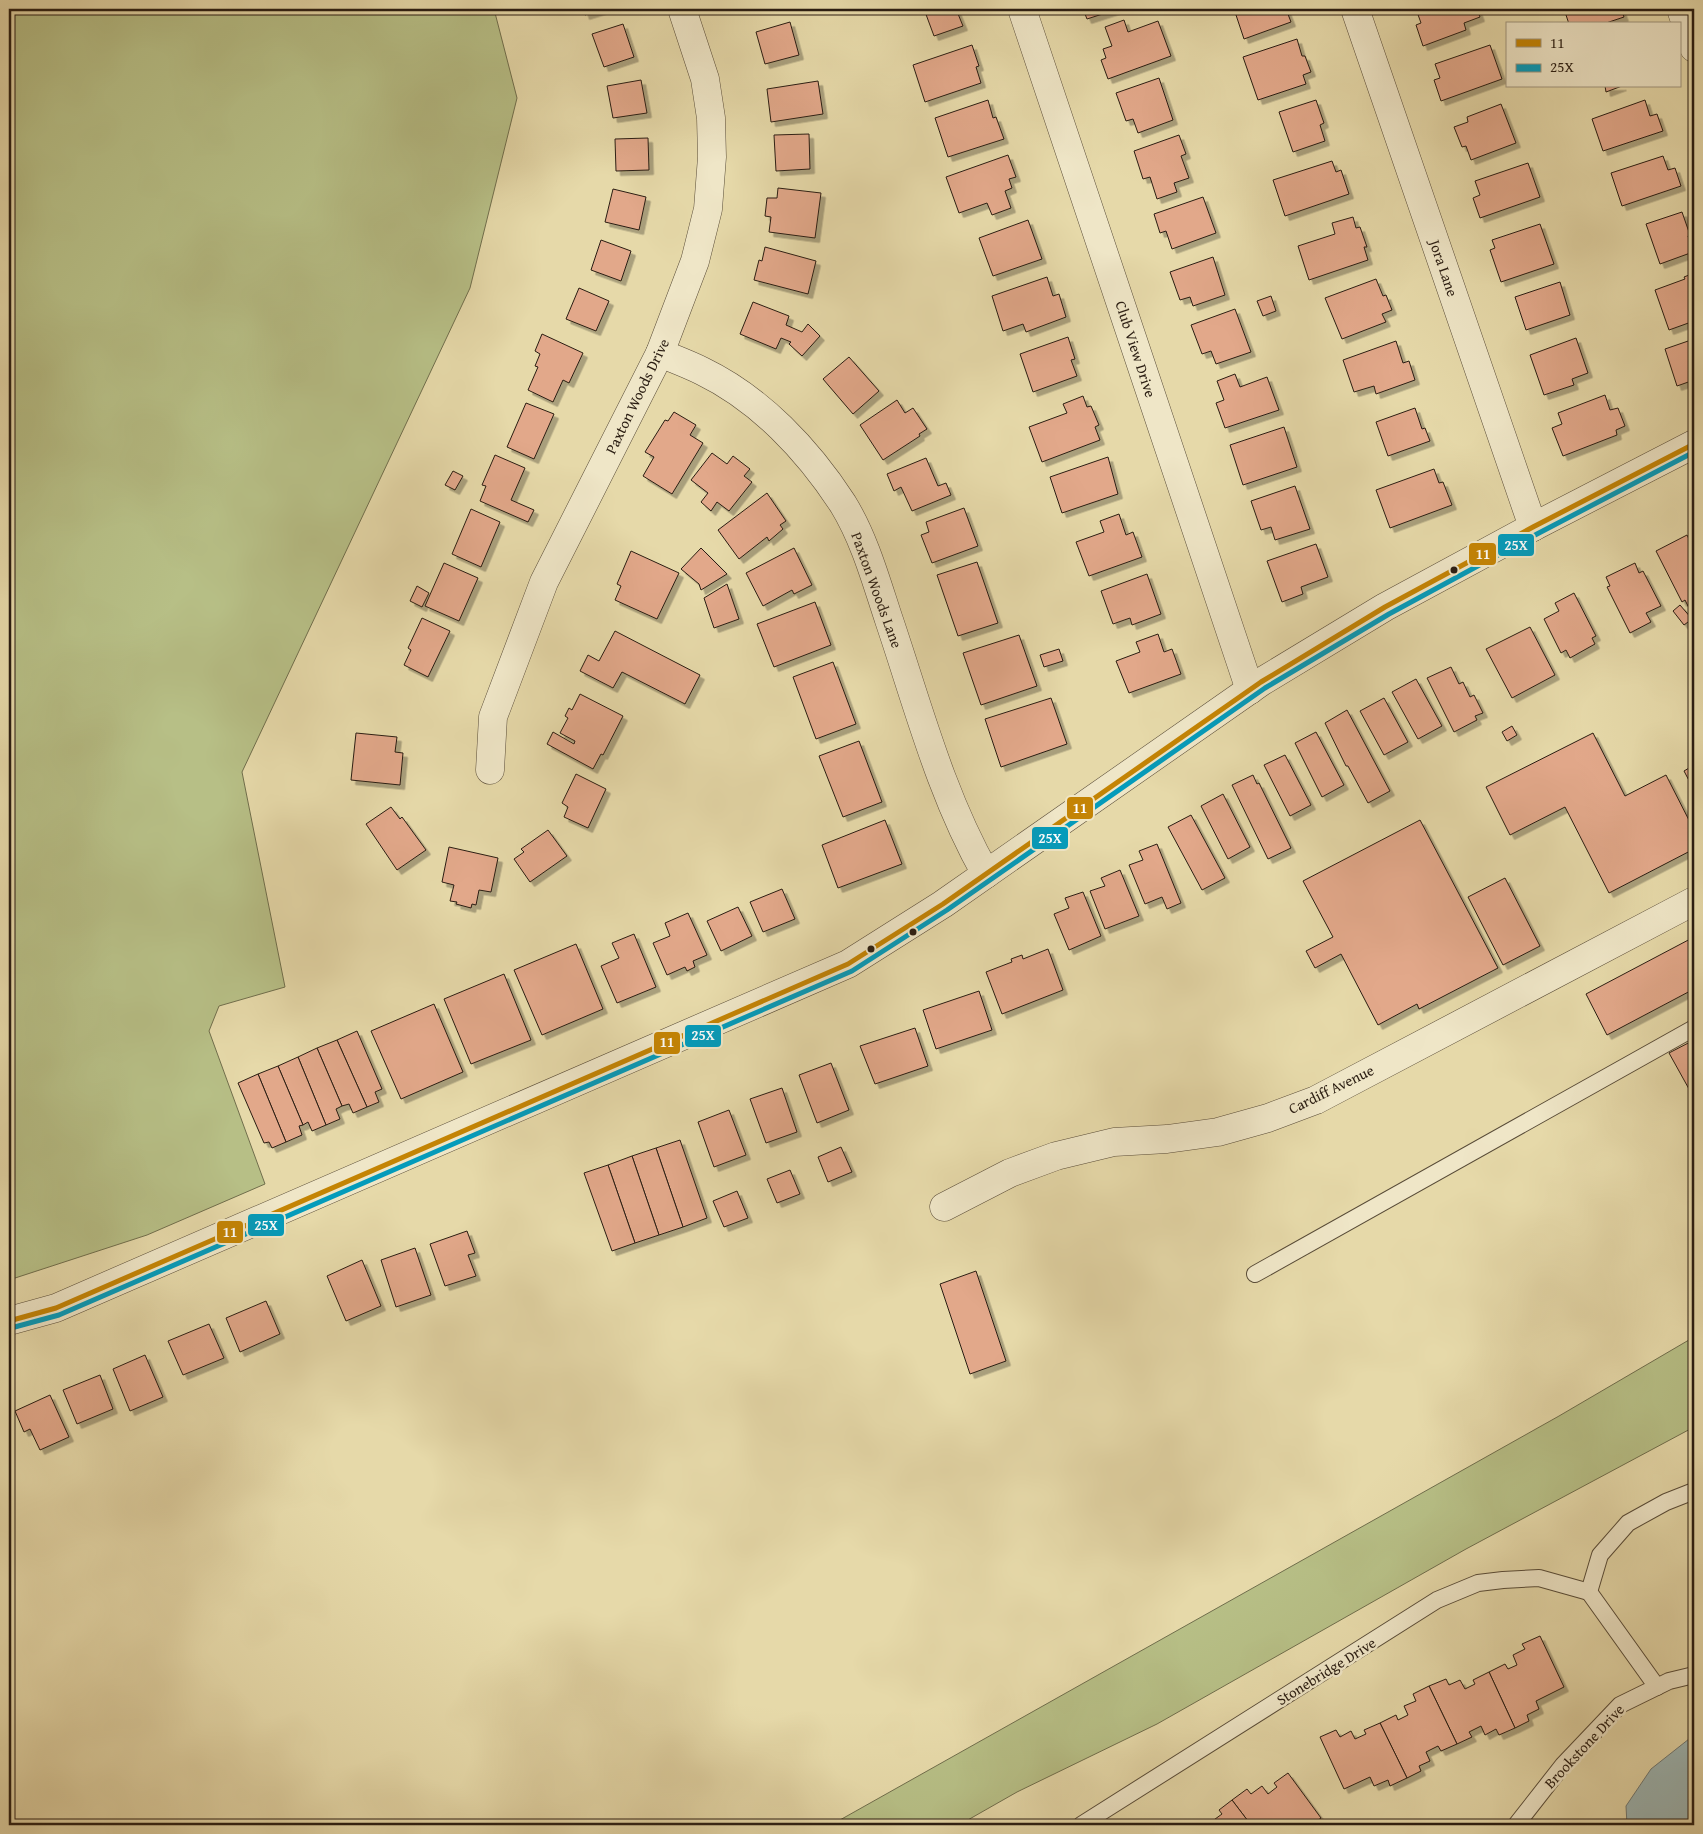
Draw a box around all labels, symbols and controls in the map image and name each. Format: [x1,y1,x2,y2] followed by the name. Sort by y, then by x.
[1506,22,1680,88] legend
[1550,32,1564,53] text: 11
[1550,56,1574,77] text: 25X
[1424,235,1463,299] street label: Jora Lane
[1111,298,1161,400] street label: Club View Drive
[600,335,674,457] street label: Paxton Woods Drive
[846,529,908,651] street label: Paxton Woods Lane
[1497,533,1535,557] line badge: 25X
[1504,535,1528,555] text: 25X
[1468,542,1497,566] line badge: 11
[1476,544,1490,564] text: 11
[1449,565,1459,575] unlabelled marker
[1066,796,1094,820] line badge: 11
[1073,798,1087,818] text: 11
[1031,826,1069,850] line badge: 25X
[1038,828,1062,848] text: 25X
[908,927,918,937] unlabelled marker
[866,944,876,954] unlabelled marker
[684,1024,722,1048] line badge: 25X
[691,1025,715,1045] text: 25X
[653,1031,681,1055] line badge: 11
[660,1032,674,1052] text: 11
[1285,1059,1377,1119] street label: Cardiff Avenue
[247,1213,285,1237] line badge: 25X
[254,1215,278,1235] text: 25X
[216,1220,244,1244] line badge: 11
[223,1222,237,1242] text: 11
[1272,1632,1380,1710] street label: Stonebridge Drive
[1539,1699,1629,1793] street label: Brookstone Drive

